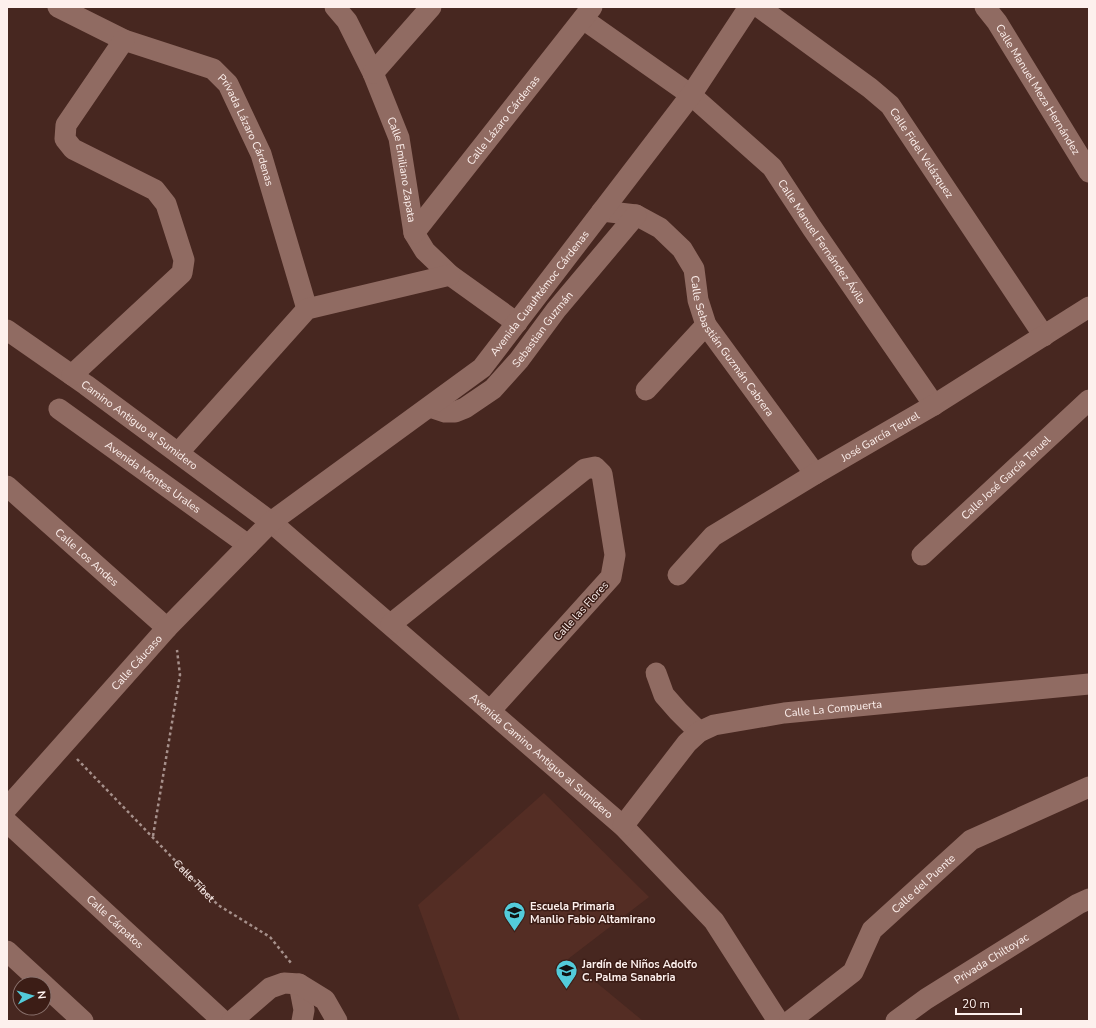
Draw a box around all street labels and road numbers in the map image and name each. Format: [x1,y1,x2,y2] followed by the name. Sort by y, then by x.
[992,21,1084,157] street label: Calle Manuel Meza Hernández
[214,70,278,188] street label: Privada Lázaro Cárdenas
[463,72,543,168] street label: Calle Lázaro Cárdenas
[886,105,957,201] street label: Calle Fidel Velázquez
[384,114,420,224] street label: Calle Emiliano Zapata
[775,176,869,307] street label: Calle Manuel Fernández Ávila
[486,227,592,359] street label: Avenida Cuauhtémoc Cárdenas
[687,275,778,419] street label: Calle Sebastián Guzmán Cabrera
[508,288,576,371] street label: Sebastian Guzmán
[78,377,201,473] street label: Camino Antiguo al Sumidero
[837,407,923,465] street label: José García Teurel
[958,432,1054,523] street label: Calle José García Teruel
[102,437,204,516] street label: Avenida Montes Urales
[52,525,122,589] street label: Calle Los Andes
[550,578,612,644] street label: Calle las Flores
[108,631,165,693] street label: Calle Cáucaso
[467,690,616,822] street label: Avenida Camino Antiguo al Sumidero
[784,696,883,720] street label: Calle La Compuerta
[888,850,958,916] street label: Calle del Puente
[170,856,219,905] street label: Calle Tíbet
[83,891,147,952] street label: Calle Cárpatos
[951,929,1031,987] street label: Privada Chiltoyac

